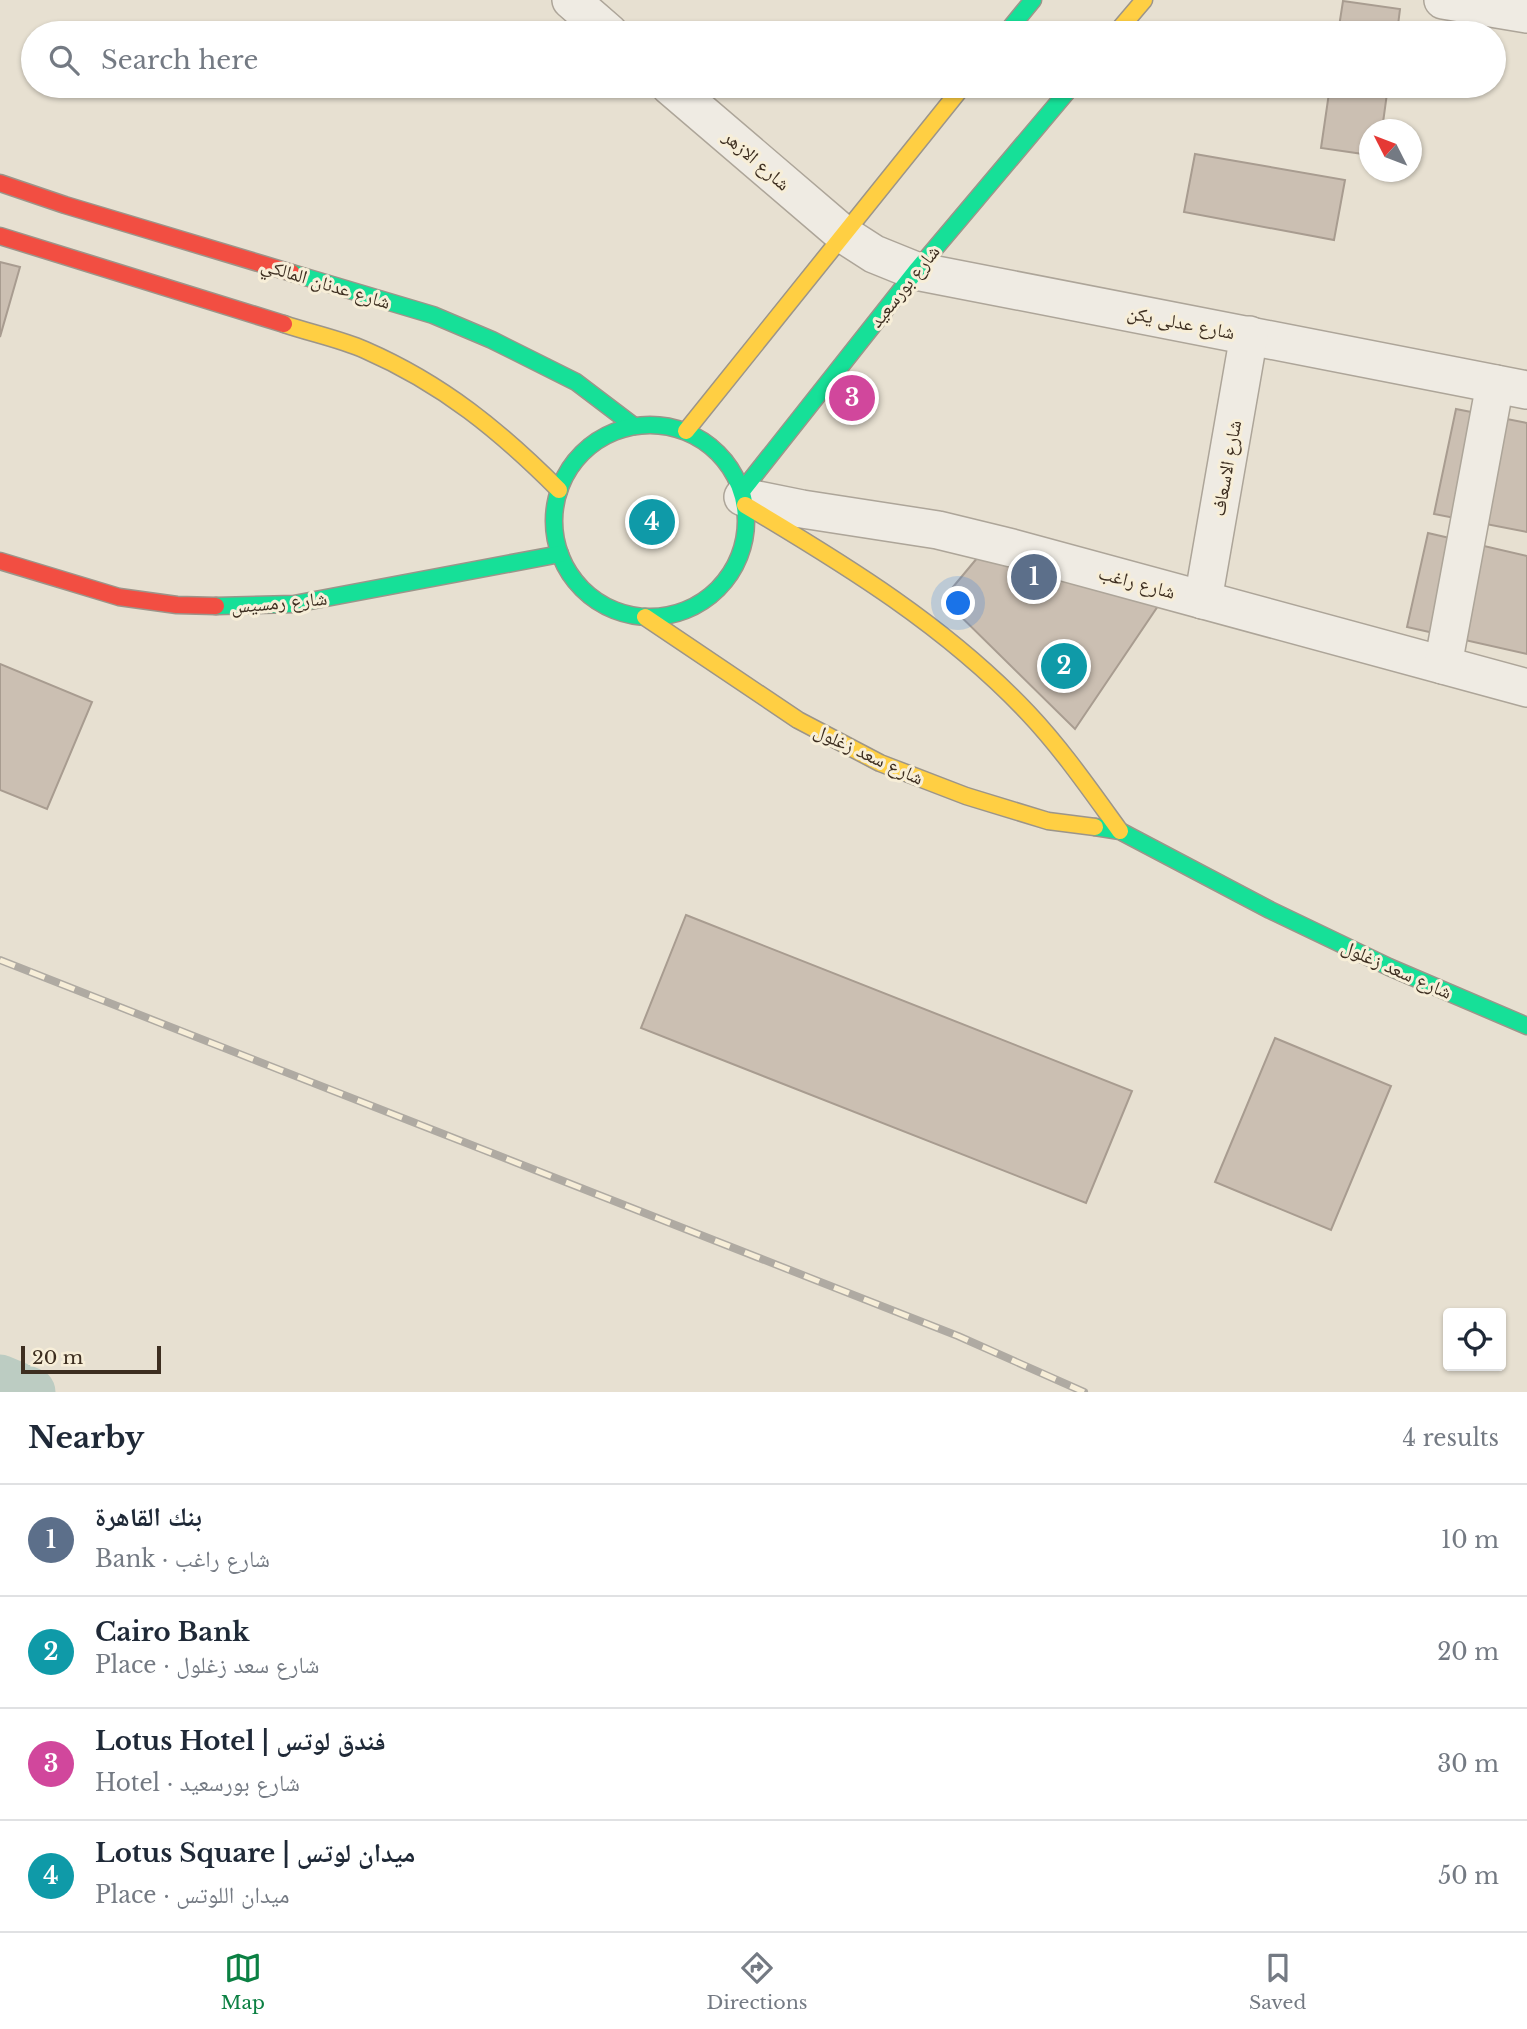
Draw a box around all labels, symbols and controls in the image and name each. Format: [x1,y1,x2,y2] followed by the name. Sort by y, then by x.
[21,21,1506,98] search box
[45,41,83,79] icon: search
[101,44,258,76] text: Search here
[1359,119,1422,182] north arrow
[718,125,795,195] street label: شارع الازهر
[864,241,945,332] street label: شارع بورسعيد
[257,253,393,318] street label: شارع عدنان المالكي
[1125,301,1237,344] street label: شارع عدلى يكن
[829,372,875,424] pin: 3
[1207,418,1246,518] street label: شارع الاسعاف
[629,496,675,548] pin: 4
[1011,551,1057,603] pin: 1
[1096,561,1178,604] street label: شارع راغب
[941,586,975,620] your location
[230,587,328,618] street label: شارع رمسيس
[1041,640,1087,692] pin: 2
[810,719,927,790] street label: شارع سعد زغلول
[1338,935,1455,1004] street label: شارع سعد زغلول
[1443,1308,1506,1371] map controls
[1443,1308,1506,1371] button: locate
[21,1343,161,1375] scale bar
[32,1346,83,1369] text: 20 m
[28,1419,144,1456] text: Nearby
[1403,1424,1499,1452] text: 4 results
[95,1501,202,1533] text: بنك القاهرة
[46,1526,56,1554] text: 1
[1441,1526,1499,1554] text: 10 m
[95,1545,270,1573] text: Bank · شارع راغب
[95,1616,249,1648] text: Cairo Bank
[44,1638,58,1666] text: 2
[1437,1638,1499,1666] text: 20 m
[95,1651,319,1679] text: Place · شارع سعد زغلول
[95,1725,386,1757] text: Lotus Hotel | فندق لوتس
[44,1750,58,1778] text: 3
[1437,1750,1499,1778] text: 30 m
[95,1769,300,1797] text: Hotel · شارع بورسعيد
[95,1837,415,1869] text: Lotus Square | ميدان لوتس
[43,1862,59,1890] text: 4
[1438,1862,1499,1890] text: 50 m
[95,1881,290,1909] text: Place · ميدان اللوتس
[221,1949,265,2014] tab: Map
[706,1949,807,2014] tab: Directions
[1249,1949,1306,2014] tab: Saved

